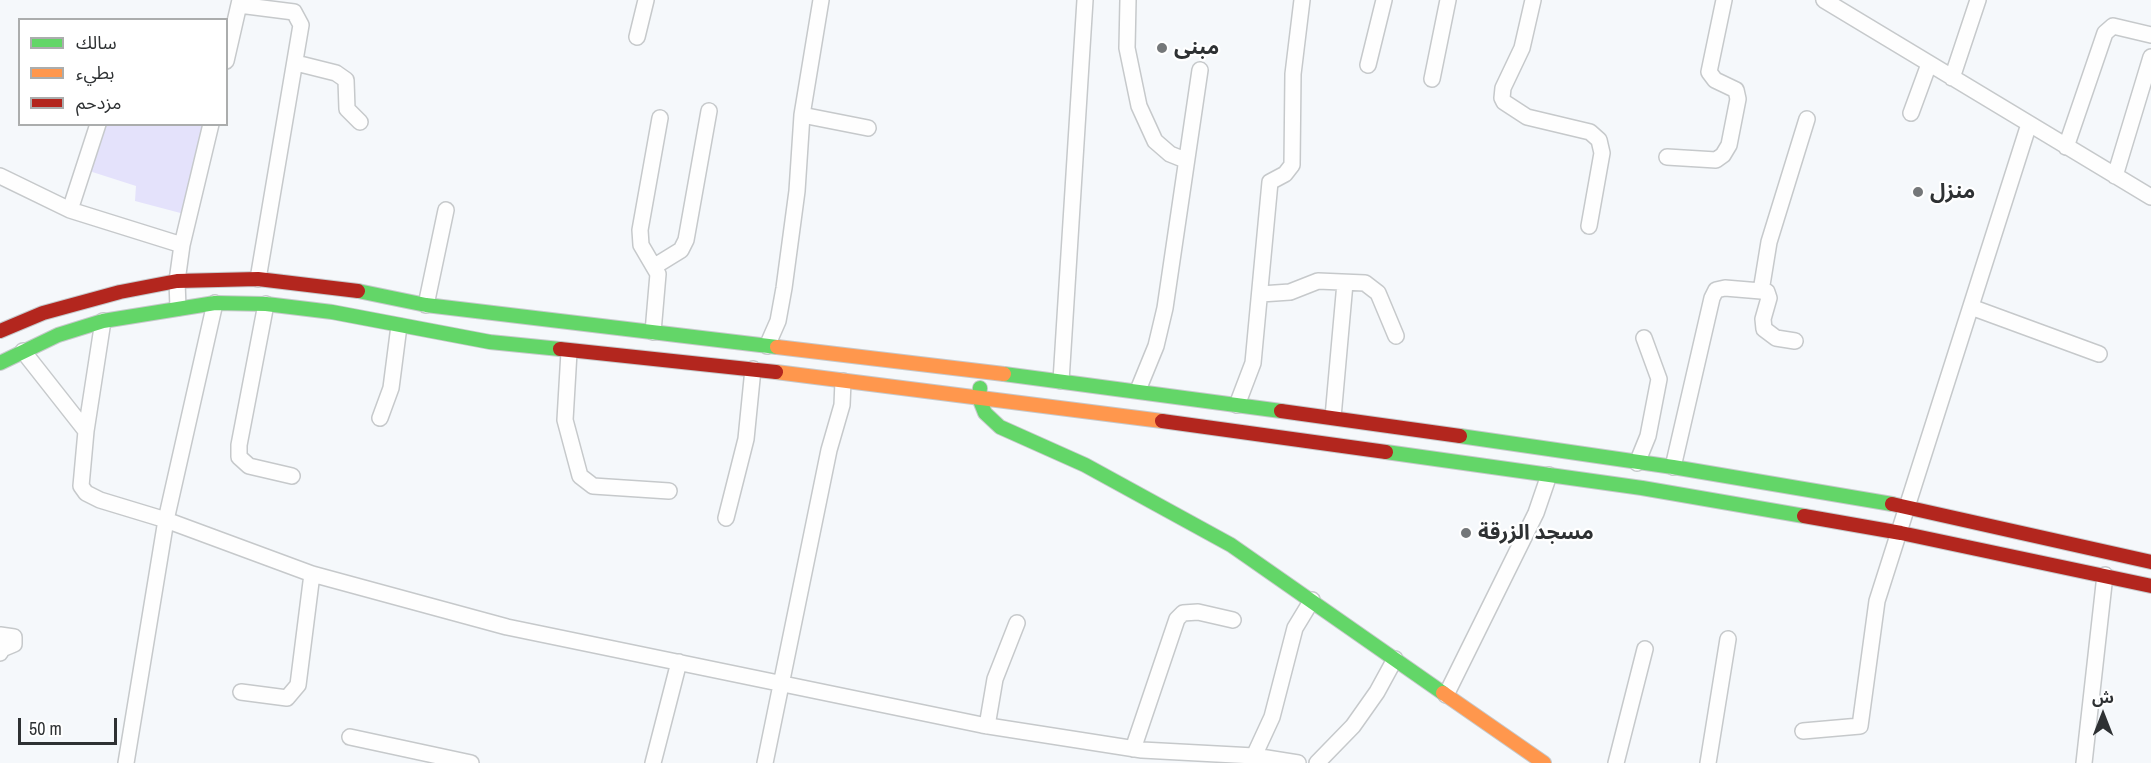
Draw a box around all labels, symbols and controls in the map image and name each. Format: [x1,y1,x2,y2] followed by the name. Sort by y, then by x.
[18,18,228,126] legend
[76,30,117,55] text: سالك
[1174,35,1219,61] place label: مبنى
[1155,41,1169,55] marker: مبنى
[76,60,114,85] text: بطيء
[76,90,121,115] text: مزدحم
[1930,179,1975,205] place label: منزل
[1911,185,1925,199] marker: منزل
[1478,520,1594,546] place label: مسجد الزرقة
[1459,526,1473,540] marker: مسجد الزرقة
[2073,685,2133,745] north arrow
[2092,686,2114,708] text: ش
[21,706,120,744] scale bar
[29,716,62,741] text: 50 m

